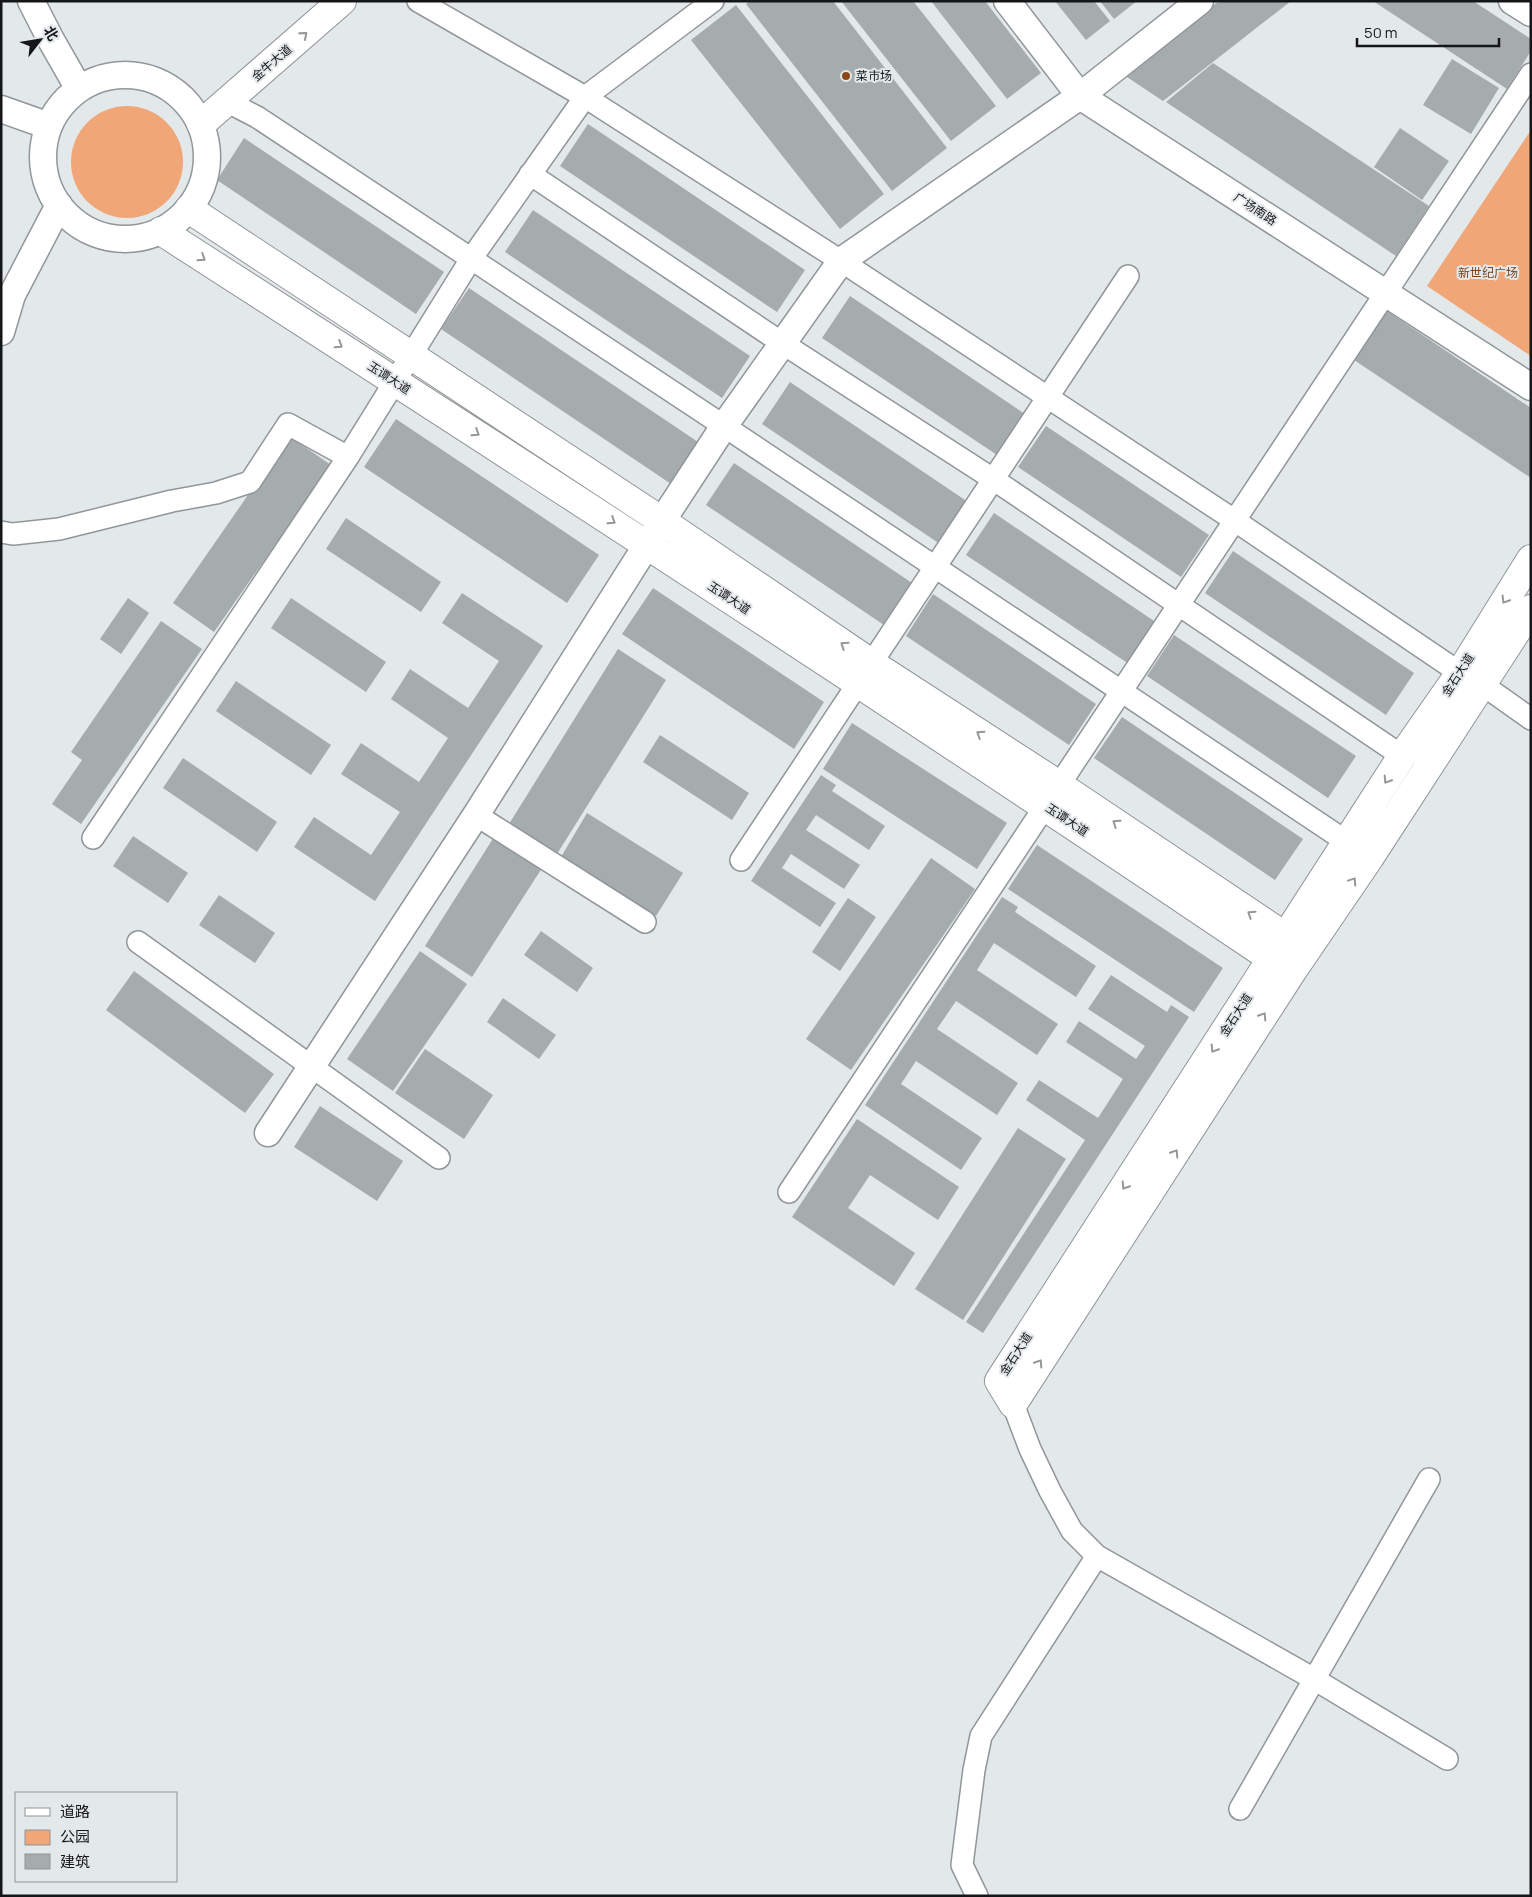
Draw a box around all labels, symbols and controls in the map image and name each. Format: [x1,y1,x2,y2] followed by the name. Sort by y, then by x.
[15,15,65,65] north arrow
[1357,15,1500,47] scale bar
[40,22,63,44] text: 北
[1364,22,1398,43] text: 50 m
[299,31,308,40] one-way arrow
[248,40,295,85] street label: 金牛大道
[856,67,892,84] place label: 菜市场
[840,70,852,82] marker: 菜市场
[1231,188,1280,229] street label: 广场南路
[197,251,206,261] one-way arrow
[1458,264,1518,281] park label: 新世纪广场
[333,339,342,349] one-way arrow
[365,357,414,398] street label: 玉谭大道
[470,427,479,437] one-way arrow
[607,515,616,525] one-way arrow
[705,577,754,618] street label: 玉谭大道
[1502,595,1511,604] one-way arrow
[840,642,850,651] one-way arrow
[1437,650,1478,699] street label: 金石大道
[977,731,986,740] one-way arrow
[1384,774,1393,784] one-way arrow
[1043,799,1092,840] street label: 玉谭大道
[1112,820,1122,829] one-way arrow
[1347,878,1356,887] one-way arrow
[1247,911,1256,920] one-way arrow
[1215,990,1256,1039] street label: 金石大道
[1257,1013,1266,1022] one-way arrow
[1211,1044,1220,1053] one-way arrow
[1169,1149,1178,1159] one-way arrow
[1122,1180,1132,1189] one-way arrow
[995,1329,1036,1378] street label: 金石大道
[1033,1359,1043,1368] one-way arrow
[15,1792,178,1882] legend
[60,1801,90,1822] text: 道路
[60,1826,90,1847] text: 公园
[60,1851,90,1872] text: 建筑

